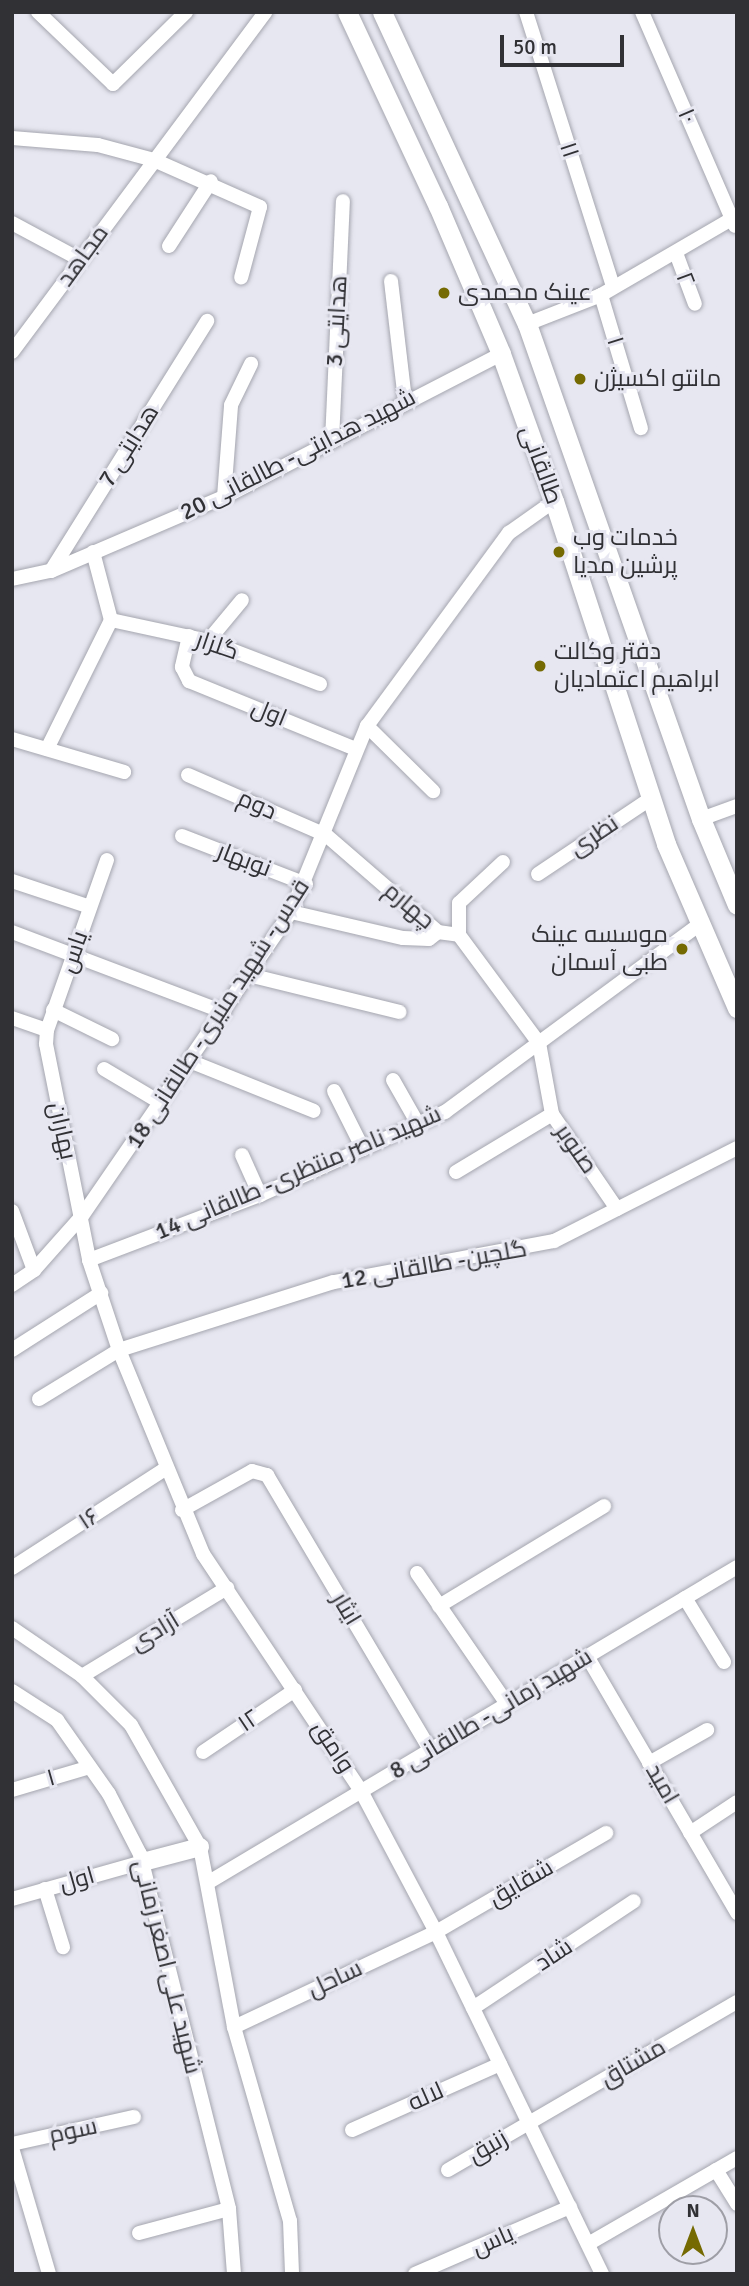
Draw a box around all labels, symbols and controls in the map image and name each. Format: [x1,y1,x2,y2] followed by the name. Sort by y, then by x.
[504,21,628,65] scale bar
[513,34,557,60] text: 50 m
[671,104,703,128] street label: ۱۰
[553,138,585,162] street label: ۱۱
[51,220,115,292] street label: مجاهد
[669,268,701,290] street label: ۲
[320,275,354,367] street label: هدایتی 3
[458,279,592,307] place label: عینک محمدی
[436,285,452,301] marker: عینک محمدی
[600,333,630,349] street label: ۱
[594,365,721,393] place label: مانتو اكسيژن
[572,371,588,387] marker: مانتو اكسيژن
[175,383,421,527] street label: شهید هدایتی- طالقانی 20
[93,400,165,492] street label: هدایتی 7
[514,422,568,508] street label: طالقانی
[573,524,678,580] place label: خدمات وب پرشین مدیا
[551,544,567,560] marker: خدمات وب پرشین مدیا
[192,625,242,667] street label: گلزار
[554,638,720,694] place label: دفتر وکالت ابراهیم اعتمادیان
[532,658,548,674] marker: دفتر وکالت ابراهیم اعتمادیان
[247,693,291,733] street label: اول
[233,784,281,826] street label: دوم
[564,809,624,863] street label: نظری
[213,837,275,883] street label: نوبهار
[120,874,316,1154] street label: قدس- شهید منیری- طالقانی 18
[378,876,440,936] street label: چهارم
[531,921,668,977] place label: موسسه عینک طبی آسمان
[53,927,95,977] street label: یاس
[674,941,690,957] marker: موسسه عینک طبی آسمان
[41,1099,83,1163] street label: بهاران
[150,1100,446,1246] street label: شهید ناصر منتظری- طالقانی 14
[549,1119,603,1179] street label: صنوبر
[339,1234,529,1296] street label: گلچین- طالقانی 12
[73,1502,105,1536] street label: ۱۶
[325,1587,367,1631] street label: ایثار
[125,1606,185,1658] street label: آزادی
[385,1642,597,1786] street label: شهید زمانی- طالقانی 8
[233,1703,265,1739] street label: ۱۲
[306,1715,360,1779] street label: وامق
[639,1759,685,1809] street label: امید
[43,1763,59,1793] street label: ۱
[483,1853,559,1913] street label: شقایق
[127,1857,207,2077] street label: شهید علی اصغر زمانی
[56,1861,98,1899] street label: اول
[530,1932,578,1978] street label: شاد
[303,1954,367,2004] street label: ساحل
[595,2033,671,2093] street label: مشتاق
[404,2077,448,2117] street label: لاله
[46,2112,100,2150] street label: سوم
[463,2124,513,2170] street label: زنبق
[658,2195,728,2265] north arrow
[686,2199,700,2223] text: N
[468,2219,518,2263] street label: یاس

